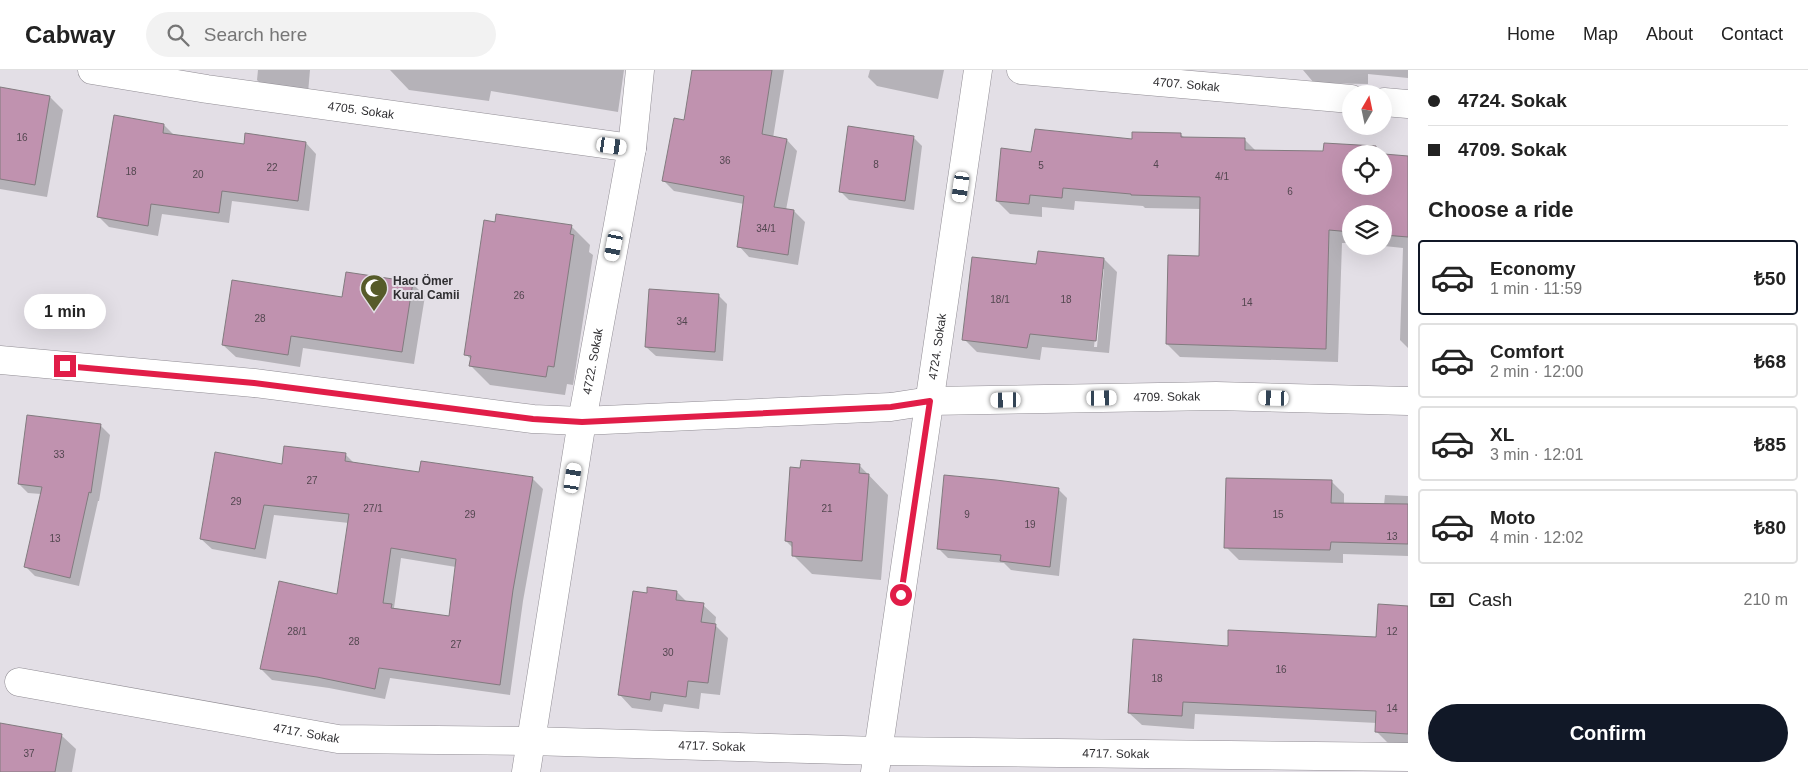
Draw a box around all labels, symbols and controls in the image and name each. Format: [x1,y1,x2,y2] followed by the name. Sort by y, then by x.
[146,12,496,57] search box
[25,21,116,48] text: Cabway
[164,21,192,49] icon: search
[204,24,307,45] text: Search here
[1507,24,1555,44] text: Home
[1583,24,1618,44] text: Map
[1646,24,1693,44] text: About
[1721,24,1783,44] text: Contact
[1152,75,1221,95] street label: 4707. Sokak
[1342,85,1392,135] north arrow
[1342,85,1392,255] map controls
[1458,90,1567,111] text: 4724. Sokak
[327,99,396,122] street label: 4705. Sokak
[16,132,28,143] house number: 16
[596,136,627,156] car
[1458,139,1567,160] text: 4709. Sokak
[1342,145,1392,195] button: locate
[719,155,731,166] house number: 36
[873,159,879,170] house number: 8
[1153,159,1159,170] house number: 4
[1038,160,1044,171] house number: 5
[266,162,278,173] house number: 22
[125,166,137,177] house number: 18
[192,169,204,180] house number: 20
[951,171,970,203] car
[1215,171,1229,182] house number: 4/1
[1287,186,1293,197] house number: 6
[1428,197,1573,222] text: Choose a ride
[1342,205,1392,255] button: layers
[756,223,776,234] house number: 34/1
[603,230,624,262] car
[1430,255,1475,300] icon: car
[1490,258,1576,279] text: Economy
[1754,268,1786,289] text: ₺50
[359,273,389,312] mosque icon: Hacı Ömer Kural Camii
[393,273,460,302] place label: Hacı Ömer Kural Camii
[1490,280,1582,297] text: 1 min · 11:59
[513,290,525,301] house number: 26
[24,294,106,328] callout: 1 min
[990,294,1010,305] house number: 18/1
[1060,294,1072,305] house number: 18
[1241,297,1253,308] house number: 14
[44,303,86,320] text: 1 min
[926,311,949,381] street label: 4724. Sokak
[254,313,266,324] house number: 28
[676,316,688,327] house number: 34
[580,326,606,396] street label: 4722. Sokak
[1430,338,1475,383] icon: car
[1490,341,1564,362] text: Comfort
[1754,351,1786,372] text: ₺68
[54,355,76,377] route end
[1490,363,1583,380] text: 2 min · 12:00
[1133,389,1201,404] street label: 4709. Sokak
[1086,390,1117,406] car
[1258,390,1289,406] car
[990,392,1021,408] car
[1430,421,1475,466] icon: car
[1490,424,1514,445] text: XL
[1754,434,1786,455] text: ₺85
[1490,446,1583,463] text: 3 min · 12:01
[53,449,65,460] house number: 33
[563,462,582,494] car
[306,475,318,486] house number: 27
[230,496,242,507] house number: 29
[363,503,383,514] house number: 27/1
[821,503,833,514] house number: 21
[1430,504,1475,549] icon: car
[1490,507,1535,528] text: Moto
[464,509,476,520] house number: 29
[964,509,970,520] house number: 9
[1272,509,1284,520] house number: 15
[1754,517,1786,538] text: ₺80
[1024,519,1036,530] house number: 19
[1490,529,1583,546] text: 4 min · 12:02
[1386,531,1398,542] house number: 13
[49,533,61,544] house number: 13
[890,584,912,606] route start
[1428,586,1456,614] icon: cash
[1468,589,1512,610] text: Cash
[1744,591,1788,608] text: 210 m
[287,626,307,637] house number: 28/1
[1386,626,1398,637] house number: 12
[348,636,360,647] house number: 28
[450,639,462,650] house number: 27
[662,647,674,658] house number: 30
[1275,664,1287,675] house number: 16
[1151,673,1163,684] house number: 18
[1386,703,1398,714] house number: 14
[1428,704,1788,762] button: Confirm
[272,721,342,746] street label: 4717. Sokak
[678,738,746,754] street label: 4717. Sokak
[1082,746,1150,761] street label: 4717. Sokak
[23,748,35,759] house number: 37

